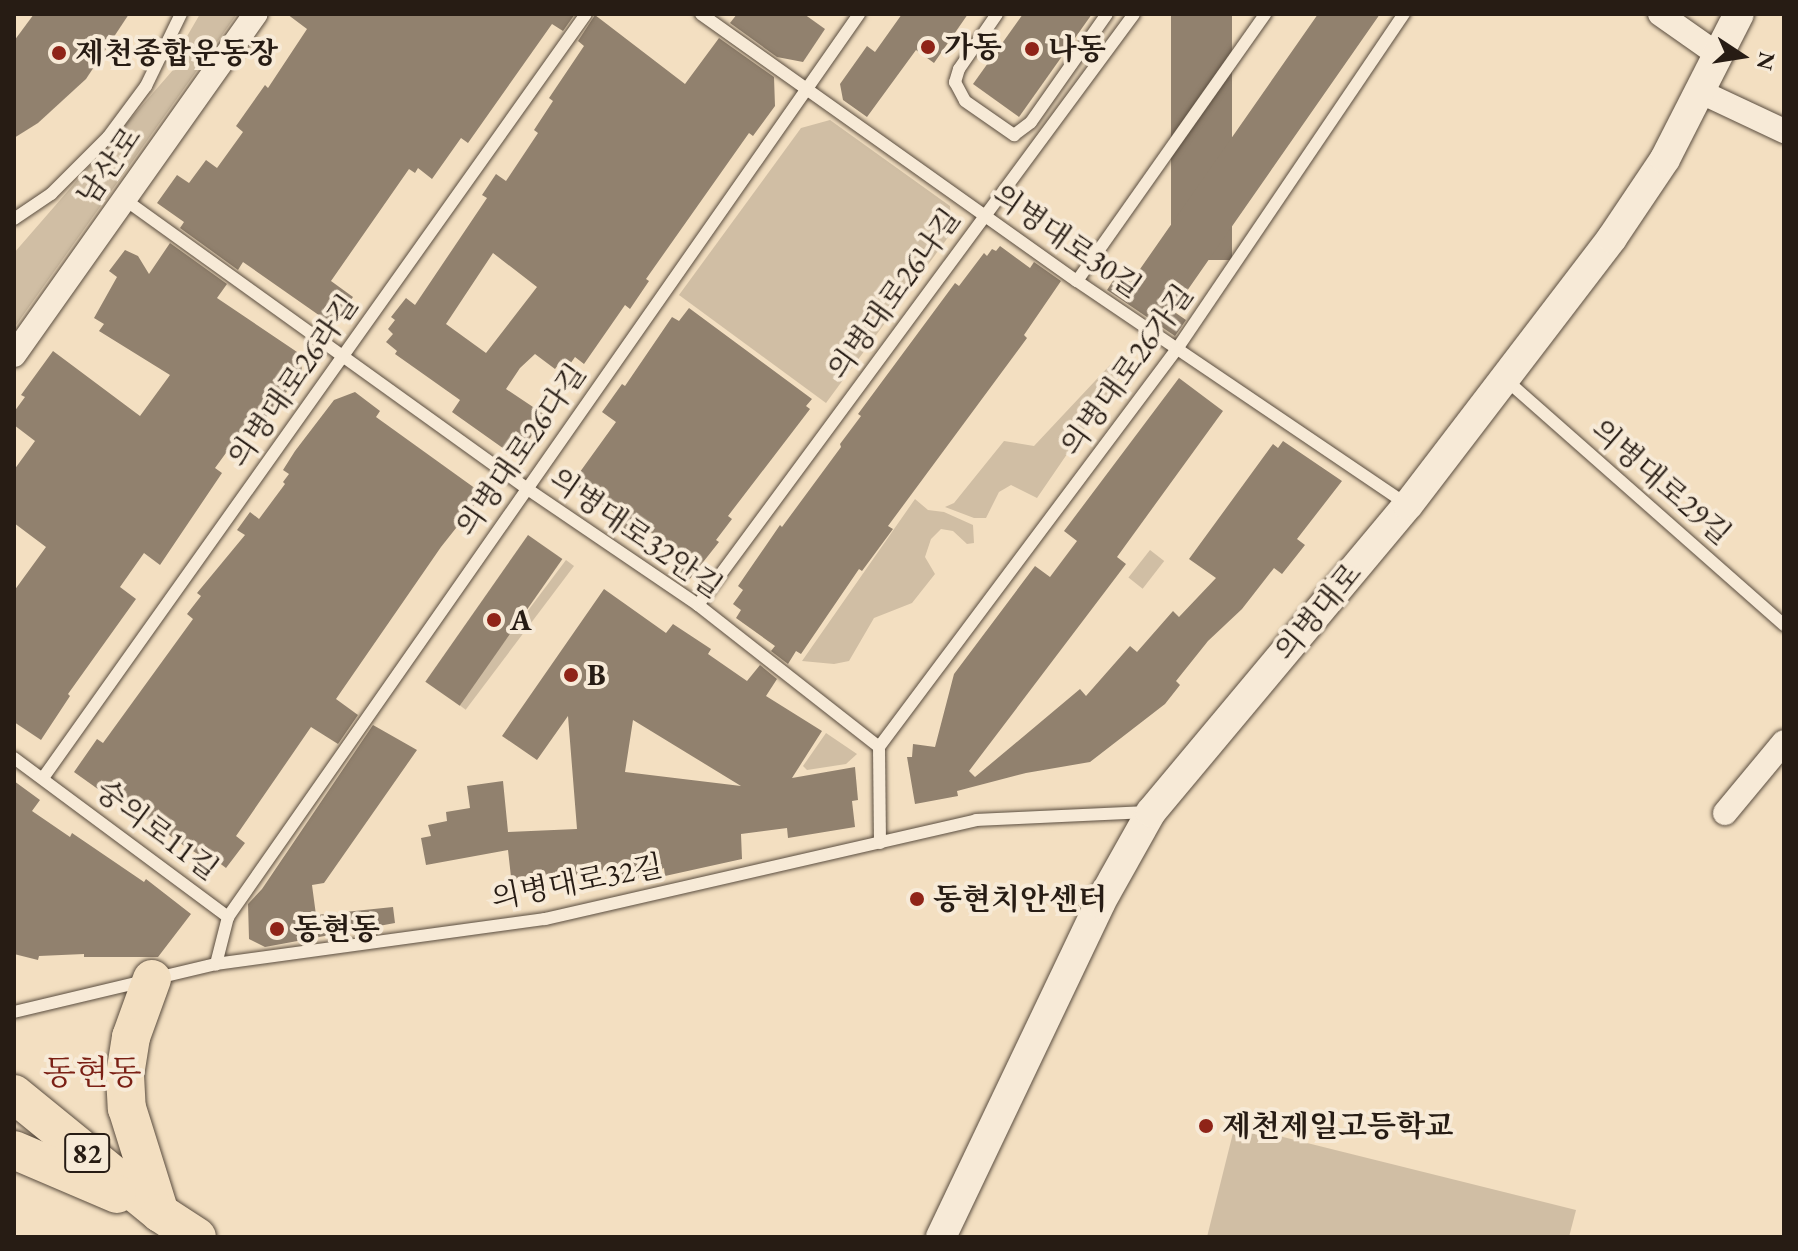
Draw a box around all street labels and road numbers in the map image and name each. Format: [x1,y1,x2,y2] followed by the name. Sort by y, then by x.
[69,120,149,212] street label: 남산로
[986,176,1148,306] street label: 의병대로30길
[820,201,968,387] street label: 의병대로26나길
[1053,277,1201,463] street label: 의병대로26가길
[220,288,366,474] street label: 의병대로26라길
[448,357,594,543] street label: 의병대로26다길
[1584,411,1738,553] street label: 의병대로29길
[543,460,729,606] street label: 의병대로32안길
[1267,556,1369,668] street label: 의병대로
[88,772,226,888] street label: 숭의로11길
[488,848,666,916] street label: 의병대로32길
[63,1129,111,1177] road number: 82

